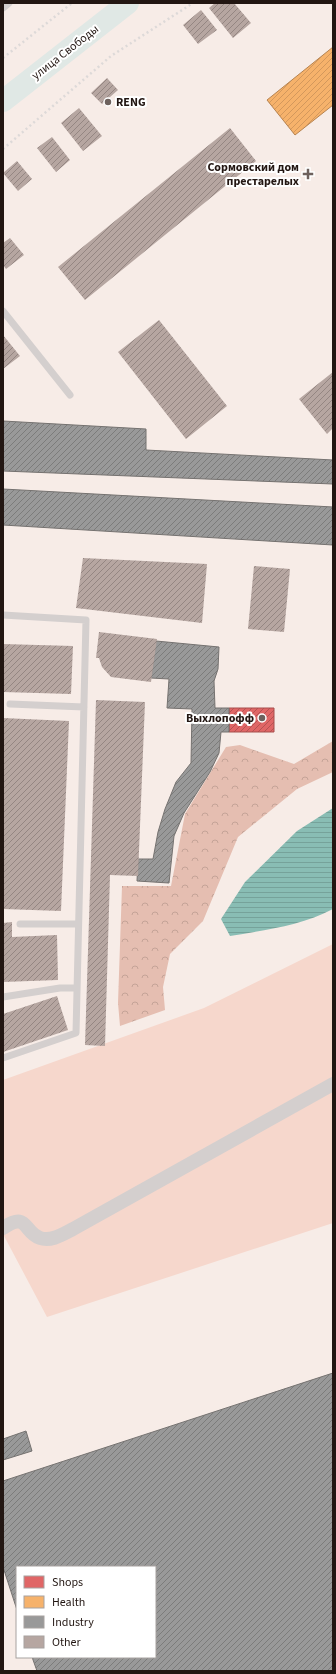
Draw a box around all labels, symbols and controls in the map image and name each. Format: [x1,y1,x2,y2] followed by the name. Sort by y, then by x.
[28,21,102,84] street label: улица Свободы
[116,94,146,111] place label: RENG
[103,97,113,107] marker: RENG
[207,159,299,190] place label: Сормовский дом престарелых
[302,168,314,180] marker: Сормовский дом престарелых
[186,710,254,727] place label: Выхлопофф
[257,713,267,723] marker: Выхлопофф
[16,1566,156,1658] legend
[52,1574,83,1591] text: Shops
[52,1594,85,1611] text: Health
[52,1614,94,1631] text: Industry
[52,1634,82,1651] text: Other

